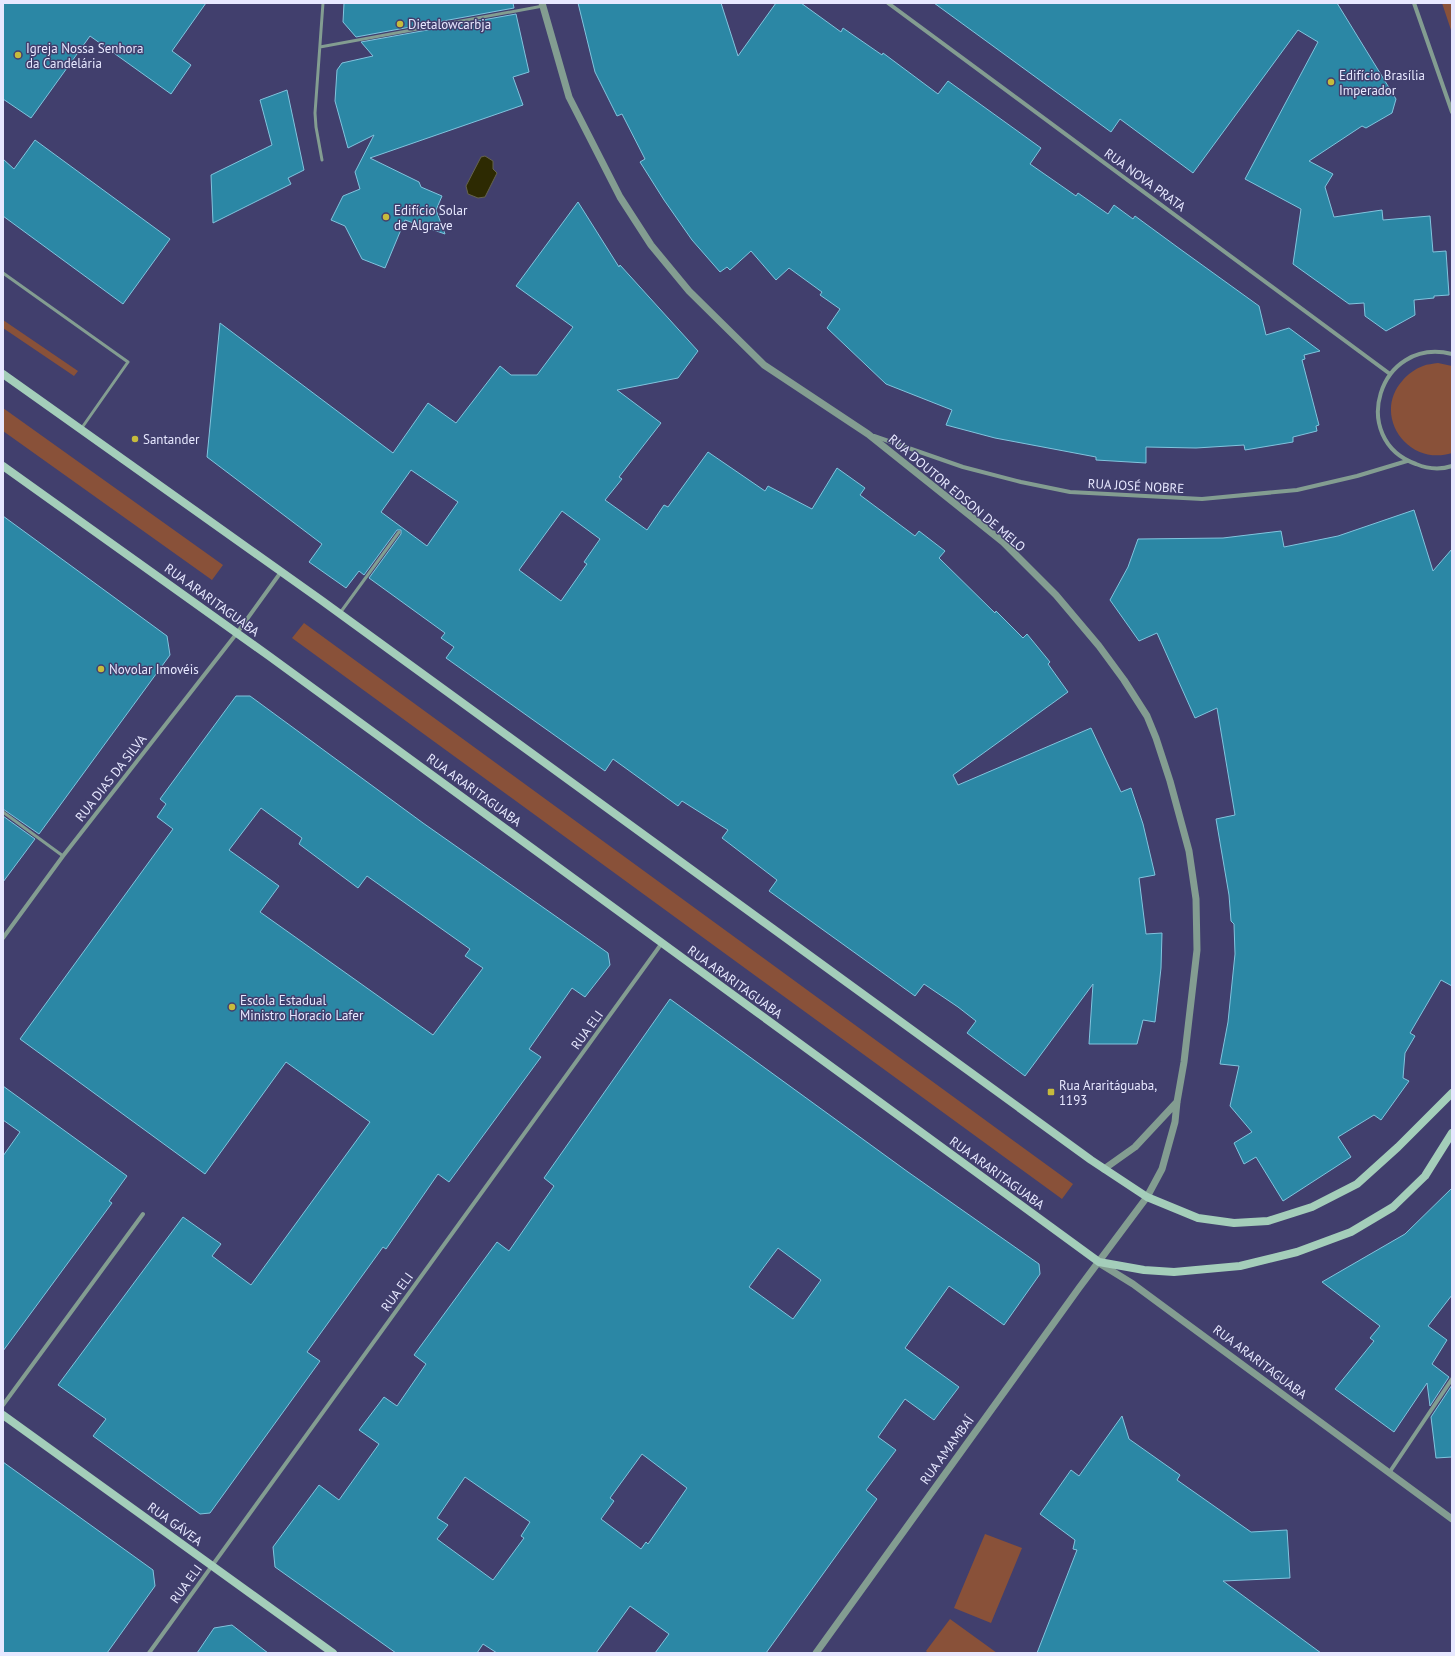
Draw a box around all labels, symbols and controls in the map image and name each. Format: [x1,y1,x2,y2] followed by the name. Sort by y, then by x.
[408,16,491,33] place label: Dietalowcarbja
[395,19,405,29] marker: Dietalowcarbja
[26,40,143,72] place label: Igreja Nossa Senhora da Candelária
[13,50,23,60] marker: Igreja Nossa Senhora da Candelária
[1339,67,1425,99] place label: Edifício Brasília Imperador
[1326,77,1336,87] marker: Edifício Brasília Imperador
[1101,145,1189,216] street label: RUA NOVA PRATA
[394,202,468,234] place label: Edifício Solar de Algrave
[381,212,391,222] marker: Edifício Solar de Algrave
[143,431,200,448] place label: Santander
[885,431,1029,555] street label: RUA DOUTOR EDSON DE MELO
[130,434,140,444] marker: Santander
[1087,475,1185,497] street label: RUA JOSÉ NOBRE
[161,560,263,640] street label: RUA ARARITAGUABA
[109,661,199,678] place label: Novolar Imovéis
[96,664,106,674] marker: Novolar Imovéis
[72,731,151,825] street label: RUA DIAS DA SILVA
[423,750,525,830] street label: RUA ARARITAGUABA
[684,942,786,1022] street label: RUA ARARITAGUABA
[240,992,364,1024] place label: Escola Estadual Ministro Horacio Lafer
[227,1002,237,1012] marker: Escola Estadual Ministro Horacio Lafer
[567,1007,607,1053] street label: RUA ELI
[1059,1077,1157,1109] place label: Rua Araritáguaba, 1193
[1046,1087,1056,1097] marker: Rua Araritáguaba, 1193
[946,1133,1048,1213] street label: RUA ARARITAGUABA
[377,1269,417,1315] street label: RUA ELI
[1210,1321,1311,1403] street label: RUA ARARITAGUABA
[916,1412,978,1488] street label: RUA AMAMBAÍ
[144,1498,206,1550] street label: RUA GÁVEA
[166,1561,206,1607] street label: RUA ELI

